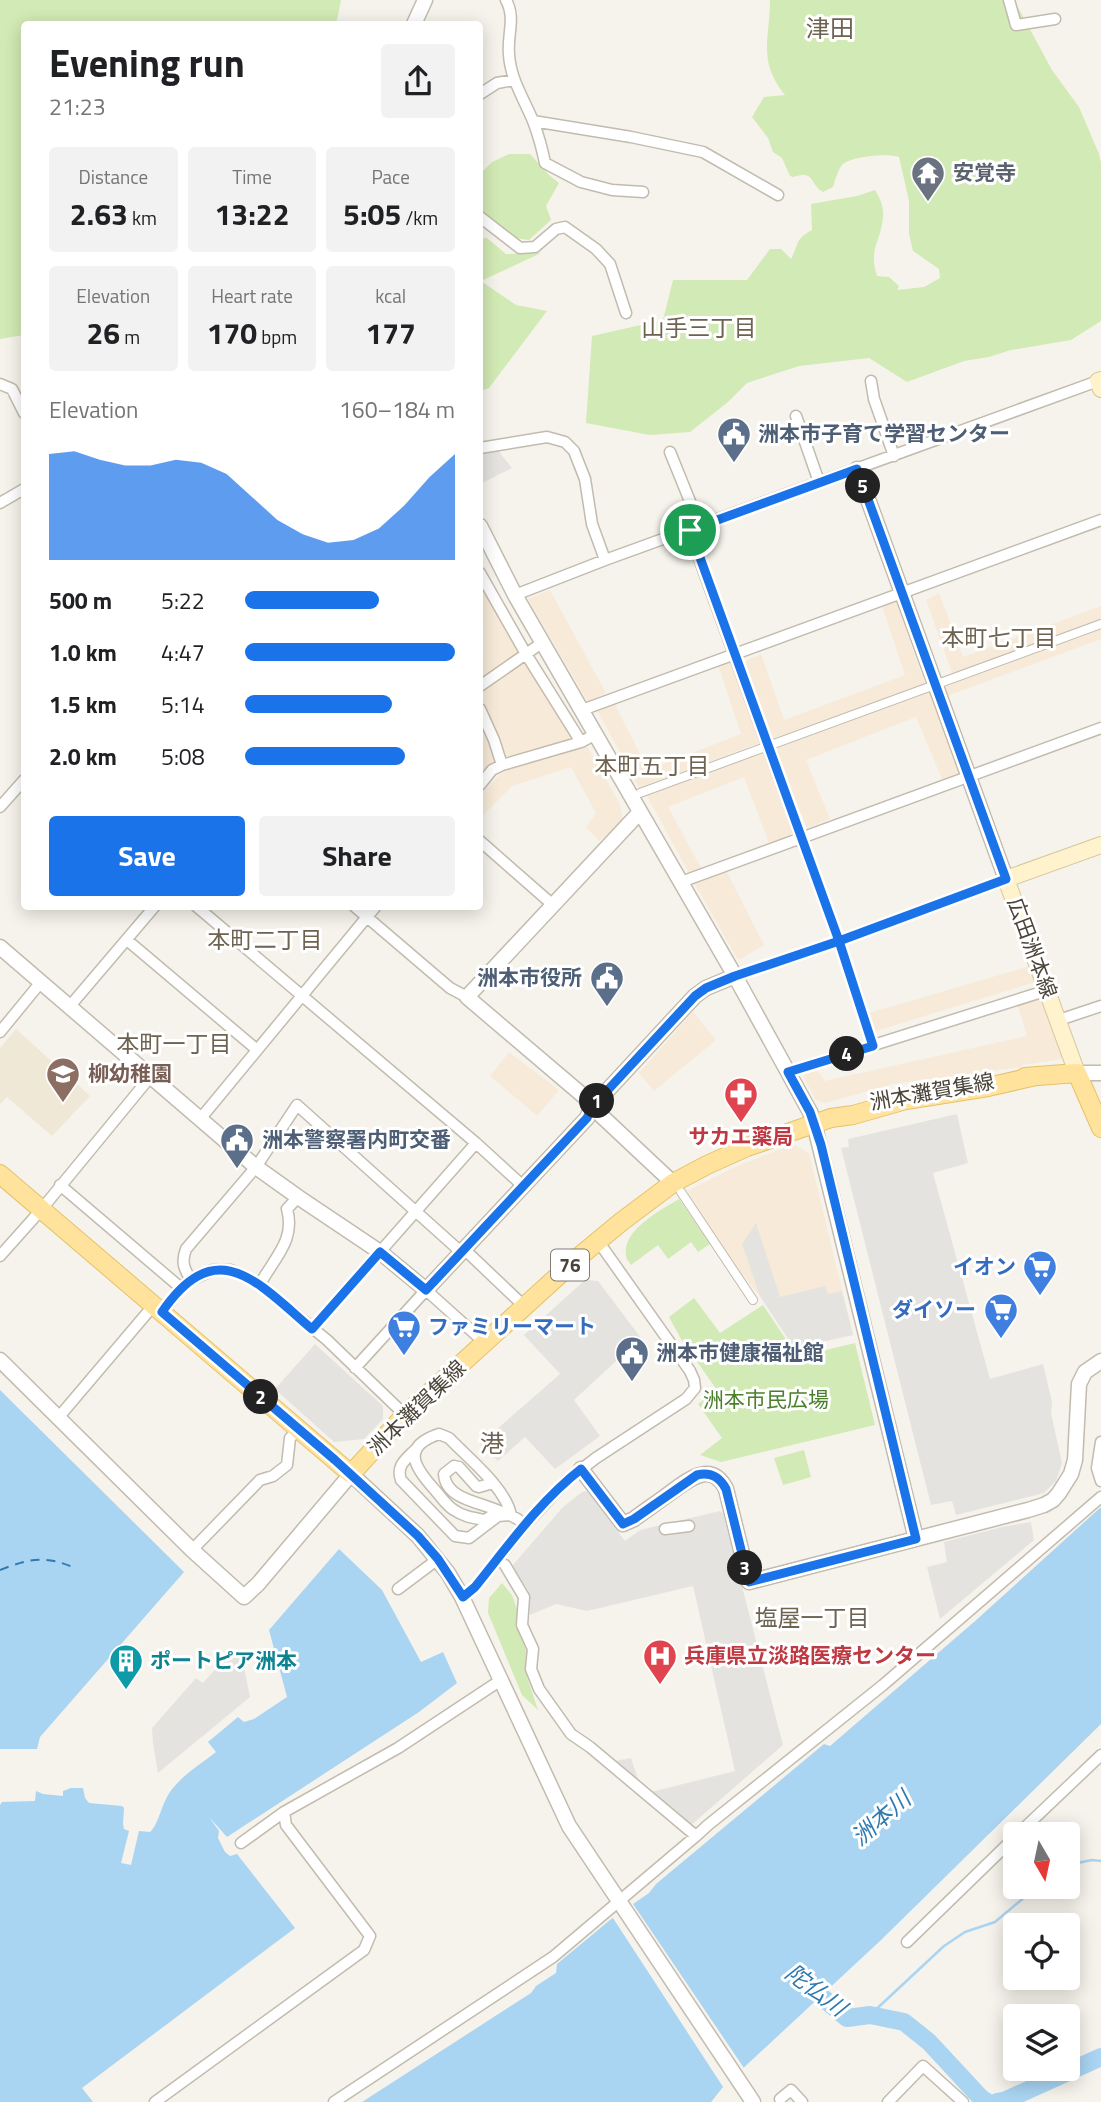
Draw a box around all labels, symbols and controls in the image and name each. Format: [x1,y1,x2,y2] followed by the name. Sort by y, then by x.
[806,10,854,46] district label: 津田
[49,34,245,92] text: Evening run
[381,44,455,118] button: share
[49,89,106,124] text: 21:23
[909,154,947,203] temple icon: 安覚寺
[953,156,1016,188] place label: 安覚寺
[79,162,148,191] text: Distance
[232,162,272,191] text: Time
[371,162,410,191] text: Pace
[70,191,128,237] text: 2.63
[215,191,289,237] text: 13:22
[343,191,401,237] text: 5:05
[128,203,157,232] text: km
[401,203,438,232] text: /km
[76,281,150,310] text: Elevation
[211,281,293,310] text: Heart rate
[375,281,406,310] text: kcal
[86,310,120,356] text: 26
[207,310,257,356] text: 170
[365,310,416,356] text: 177
[642,310,757,345] district label: 山手三丁目
[120,322,140,351] text: m
[257,322,297,351] text: bpm
[49,392,138,427] text: Elevation
[339,392,455,427] text: 160–184 m
[715,415,753,464] public building icon: 洲本市子育て学習センター
[758,417,1010,449] place label: 洲本市子育て学習センター
[846,468,880,504] pin: 5
[857,471,868,500] text: 5
[660,500,720,560] pin
[671,511,709,549] icon: arrive
[49,583,112,618] text: 500 m
[161,583,205,618] text: 5:22
[942,620,1057,655] district label: 本町七丁目
[49,635,117,670] text: 1.0 km
[161,635,205,670] text: 4:47
[49,687,117,722] text: 1.5 km
[161,687,205,722] text: 5:14
[49,739,117,774] text: 2.0 km
[161,739,205,774] text: 5:08
[595,748,710,783] district label: 本町五丁目
[49,816,245,896] button: Save
[259,816,455,896] button: Share
[1000,893,1066,1002] street label: 広田洲本線
[208,922,323,957] district label: 本町二丁目
[588,959,626,1008] public building icon: 洲本市役所
[477,961,582,993] place label: 洲本市役所
[117,1026,232,1061] district label: 本町一丁目
[830,1036,864,1072] pin: 4
[841,1039,852,1068] text: 4
[44,1055,82,1104] school or university icon: 柳幼稚園
[88,1057,172,1089] place label: 柳幼稚園
[867,1064,997,1118] street label: 洲本灘賀集線
[722,1075,760,1124] pharmacy icon: サカエ薬局
[580,1084,614,1118] pin: 1
[591,1086,602,1115] text: 1
[689,1120,794,1152] place label: サカエ薬局
[218,1121,256,1170] public building icon: 洲本警察署内町交番
[262,1123,451,1155] place label: 洲本警察署内町交番
[1021,1248,1059,1297] supermarket icon: イオン
[551,1250,589,1280] road number: 76
[953,1250,1016,1282] place label: イオン
[982,1291,1020,1340] supermarket icon: ダイソー
[892,1293,976,1325] place label: ダイソー
[385,1308,423,1357] supermarket icon: ファミリーマート
[428,1310,596,1342] place label: ファミリーマート
[613,1334,651,1383] public building icon: 洲本市健康福祉館
[656,1336,824,1368] place label: 洲本市健康福祉館
[360,1352,473,1463] street label: 洲本灘賀集線
[244,1380,278,1414] pin: 2
[255,1382,266,1411] text: 2
[703,1383,829,1415] park label: 洲本市民広場
[480,1425,504,1461] district label: 港
[728,1550,762,1586] pin: 3
[739,1553,750,1582] text: 3
[755,1600,870,1635] district label: 塩屋一丁目
[641,1637,679,1686] hospital icon: 兵庫県立淡路医療センター
[684,1639,936,1671] place label: 兵庫県立淡路医療センター
[107,1642,145,1691] building icon: ポートピア洲本
[150,1644,297,1676] place label: ポートピア洲本
[843,1780,920,1853] water label: 洲本川
[1003,1822,1080,1899] north arrow
[1003,1822,1080,2081] map controls
[1003,1913,1080,1990] button: locate
[778,1955,857,2026] water label: 陀仏川
[1003,2004,1080,2081] button: layers

